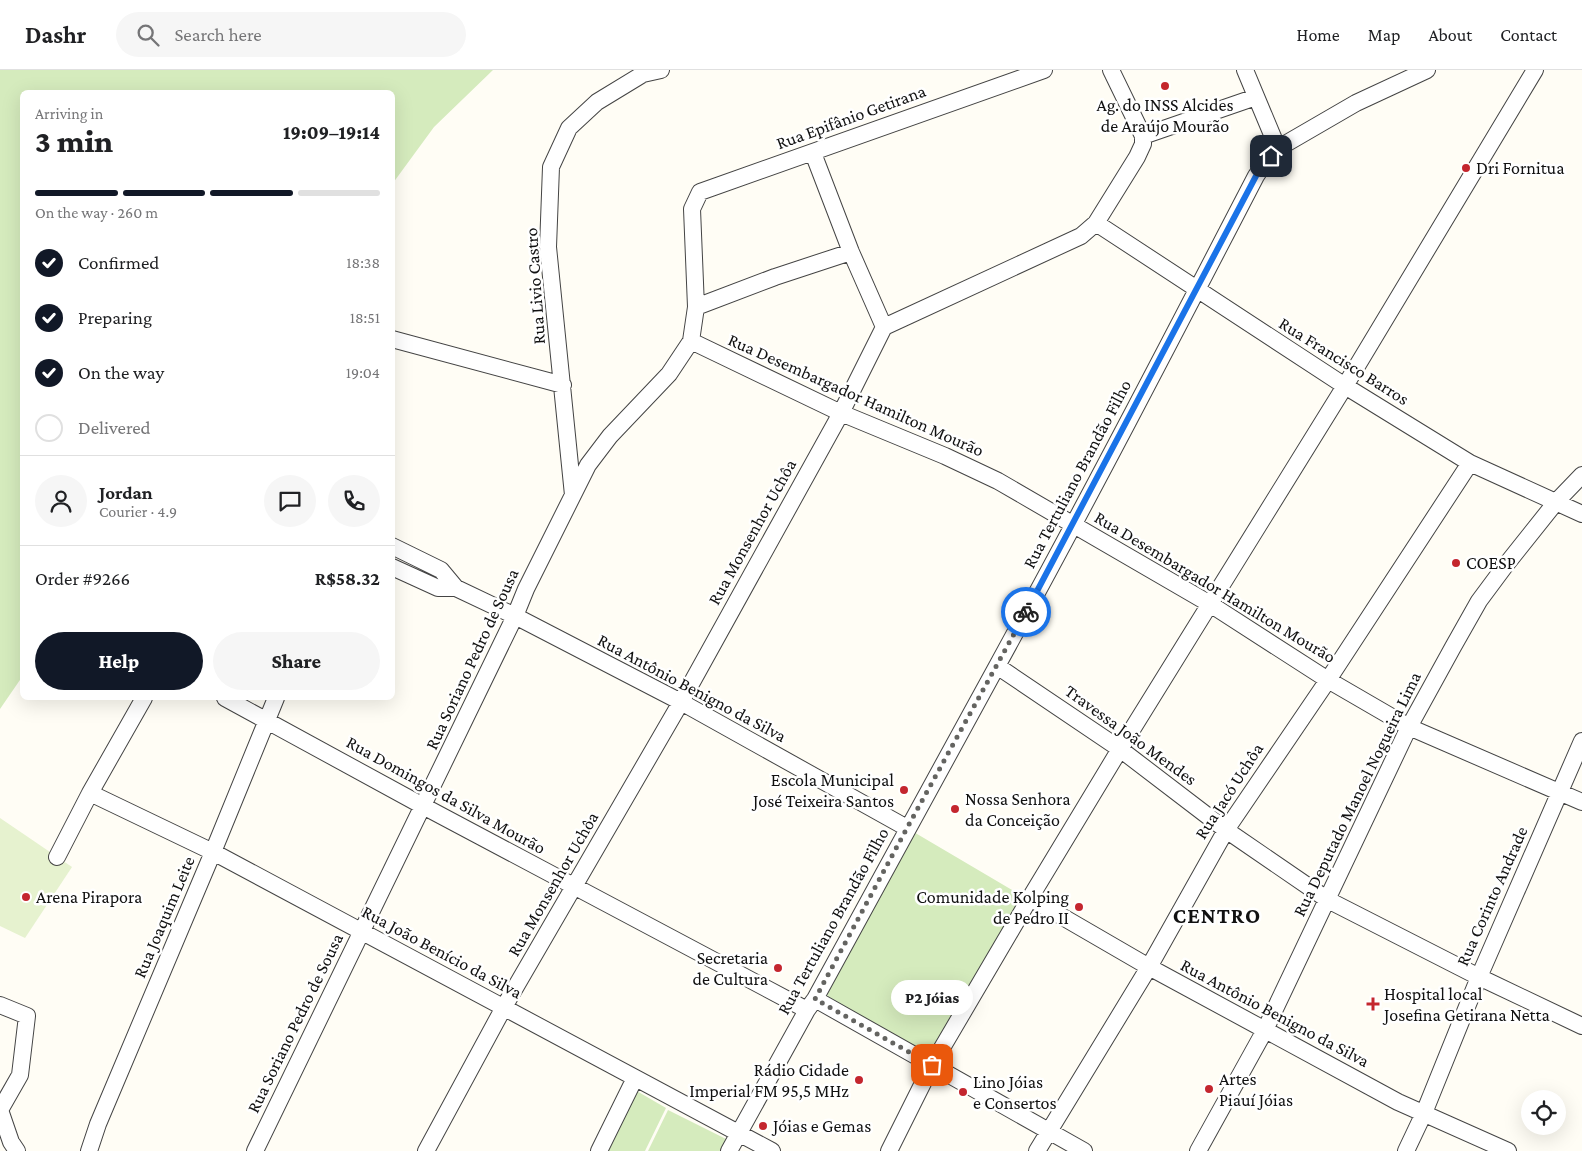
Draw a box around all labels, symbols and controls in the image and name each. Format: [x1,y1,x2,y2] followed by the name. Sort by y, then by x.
[116,12,466,57] search box
[25,21,86,48] text: Dashr
[134,21,162,49] icon: search
[174,24,262,45] text: Search here
[1297,25,1340,45] text: Home
[1368,25,1400,45] text: Map
[1428,25,1472,45] text: About
[1500,25,1557,45] text: Contact
[1159,80,1171,92] marker: Ag. do INSS Alcides de Araújo Mourão
[774,81,928,153] street label: Rua Epifânio Getirana
[1097,95,1233,137] place label: Ag. do INSS Alcides de Araújo Mourão
[35,105,103,122] text: Arriving in
[283,122,380,143] text: 19:09–19:14
[35,123,113,159] text: 3 min
[1250,135,1292,177] pin
[1257,142,1285,170] icon: home
[1476,158,1565,178] place label: Dri Fornitua
[1460,162,1472,174] marker: Dri Fornitua
[35,204,158,221] text: On the way · 260 m
[521,227,549,345] street label: Rua Livio Castro
[35,249,63,277] icon: check
[78,252,159,273] text: Confirmed
[346,254,380,271] text: 18:38
[35,304,63,332] icon: check
[78,307,152,328] text: Preparing
[350,309,380,326] text: 18:51
[1275,313,1413,409] street label: Rua Francisco Barros
[725,329,987,461] street label: Rua Desembargador Hamilton Mourão
[35,359,63,387] icon: check
[78,362,164,383] text: On the way
[346,364,380,381] text: 19:04
[1019,376,1135,572] street label: Rua Tertuliano Brandão Filho
[78,417,151,438] text: Delivered
[704,456,800,608] street label: Rua Monsenhor Uchôa
[35,475,87,527] button: person
[264,475,316,527] button: chat
[328,475,380,527] button: phone
[99,482,153,503] text: Jordan
[99,503,177,520] text: Courier · 4.9
[1091,507,1339,667] street label: Rua Desembargador Hamilton Mourão
[1466,553,1516,573] place label: COESP
[1450,557,1462,569] marker: COESP
[421,565,523,753] street label: Rua Soriano Pedro de Sousa
[35,568,130,589] text: Order #9266
[315,568,380,589] text: R$58.32
[1001,587,1051,637] courier
[1012,598,1040,626] icon: bike
[594,630,790,746] street label: Rua Antônio Benigno da Silva
[35,632,203,690] button: Help
[213,632,380,690] button: Share
[1289,668,1425,920] street label: Rua Deputado Manoel Nogueira Lima
[1061,681,1201,789] street label: Travessa João Mendes
[343,732,549,858] street label: Rua Domingos da Silva Mourão
[1191,739,1267,843] street label: Rua Jacó Uchôa
[751,770,894,811] place label: Escola Municipal José Teixeira Santos
[898,784,910,796] marker: Escola Municipal José Teixeira Santos
[965,789,1070,830] place label: Nossa Senhora da Conceição
[949,803,961,815] marker: Nossa Senhora da Conceição
[504,808,602,960] street label: Rua Monsenhor Uchôa
[1452,823,1532,969] street label: Rua Corinto Andrade
[773,824,893,1018] street label: Rua Tertuliano Brandão Filho
[129,853,199,981] street label: Rua Joaquim Leite
[36,887,142,907] place label: Arena Pirapora
[916,887,1069,928] place label: Comunidade Kolping de Pedro II
[20,891,32,903] marker: Arena Pirapora
[359,901,525,1003] street label: Rua João Benício da Silva
[1073,901,1085,913] marker: Comunidade Kolping de Pedro II
[1173,903,1261,928] district label: CENTRO
[243,930,347,1116] street label: Rua Soriano Pedro de Sousa
[693,948,768,989] place label: Secretaria de Cultura
[1177,955,1373,1071] street label: Rua Antônio Benigno da Silva
[772,962,784,974] marker: Secretaria de Cultura
[891,980,973,1015] callout: P2 Jóias
[1382,984,1550,1025] place label: Hospital local Josefina Getirana Netta
[905,989,959,1006] text: P2 Jóias
[1366,997,1380,1011] marker: Hospital local Josefina Getirana Netta
[911,1044,953,1086] pin
[918,1051,946,1079] icon: bag
[689,1060,849,1101] place label: Rádio Cidade Imperial FM 95,5 MHz
[1219,1069,1293,1110] place label: Artes Piauí Jóias
[973,1072,1057,1113] place label: Lino Jóias e Consertos
[853,1074,865,1086] marker: Rádio Cidade Imperial FM 95,5 MHz
[1203,1083,1215,1095] marker: Artes Piauí Jóias
[957,1086,969,1098] marker: Lino Jóias e Consertos
[1521,1090,1566,1135] map controls
[1521,1090,1566,1135] button: locate
[771,1116,871,1136] place label: Jóias e Gemas
[757,1120,769,1132] marker: Jóias e Gemas

